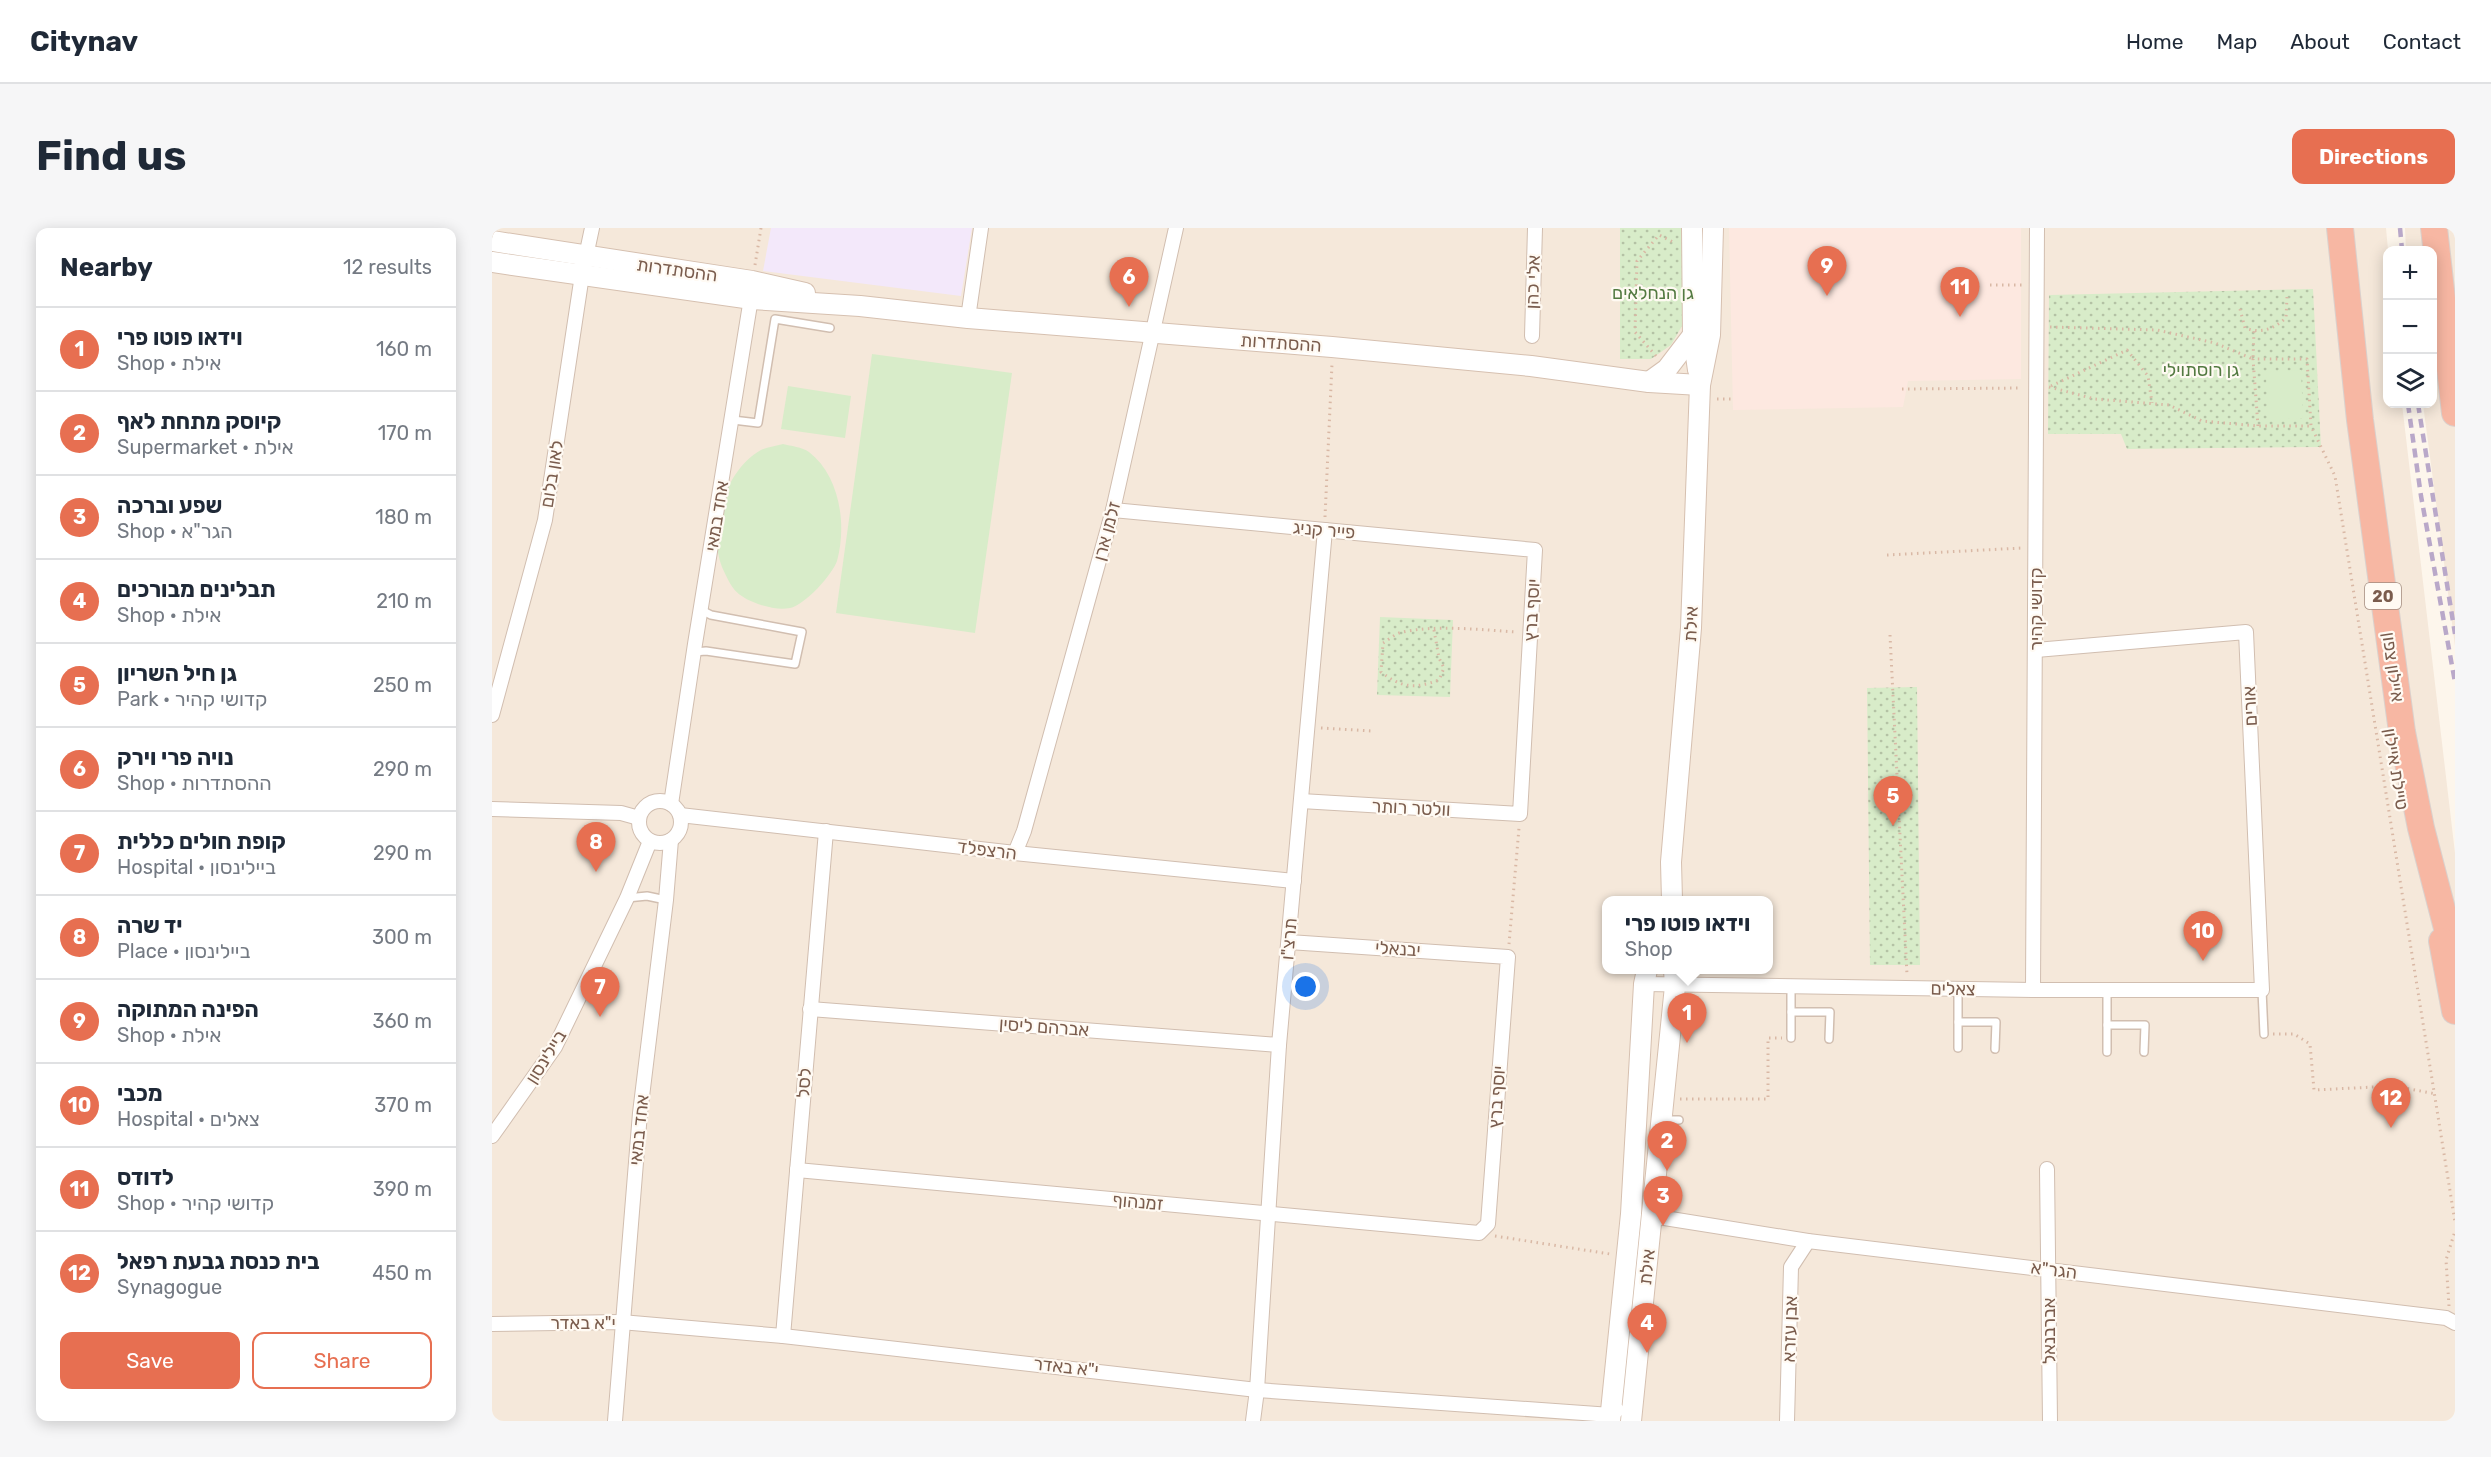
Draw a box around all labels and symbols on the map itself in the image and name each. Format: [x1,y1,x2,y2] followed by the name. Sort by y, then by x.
[1808,247,1846,296] pin: 9
[635,253,719,287] street label: ההסתדרות
[1521,254,1545,310] street label: אלי כהן
[1110,257,1148,307] pin: 6
[1940,268,1980,317] pin: 11
[1612,282,1694,304] park label: גן הנחלאים
[1240,329,1322,357] street label: ההסתדרות
[2163,359,2239,381] park label: גן רוסתוילי
[536,439,568,509] street label: לאון בלום
[701,479,733,553] street label: אחד במאי
[1088,499,1126,563] street label: זלמן ארן
[1292,516,1356,544] street label: פייר קניג
[2025,567,2047,651] street label: קדושי קהיר
[1519,578,1545,642] street label: יוסף ברץ
[2365,583,2401,609] road number: 20
[1679,606,1703,642] street label: אילת
[2377,631,2409,703] street label: איילון צפון
[2238,685,2262,727] street label: אורים
[2379,727,2413,811] street label: טיילת איילון
[1874,776,1912,826] pin: 5
[1371,795,1451,821] street label: וולטר רותר
[576,822,616,872] pin: 8
[956,835,1018,865] street label: הרצפלד
[2184,912,2222,961] pin: 10
[1276,917,1302,961] street label: תרצ"ו
[1375,936,1421,962] street label: יבנאלי
[580,968,620,1017] pin: 7
[1291,972,1320,1001] your location
[1930,978,1976,1000] street label: צאלים
[1668,994,1706,1043] pin: 1
[998,1013,1090,1041] street label: אברהם ליסין
[521,1026,571,1088] street label: ביילינסון
[1484,1065,1510,1129] street label: יוסף ברץ
[792,1067,816,1099] street label: לסל
[2372,1078,2410,1128] pin: 12
[624,1093,654,1167] street label: אחד במאי
[1648,1122,1686,1171] pin: 2
[1644,1176,1682,1226] pin: 3
[1112,1189,1164,1215] street label: זמנהוף
[1634,1248,1660,1286] street label: אילת
[2030,1256,2078,1284] street label: הגר"א
[1778,1295,1802,1363] street label: אבן עזרא
[2038,1298,2060,1364] street label: אברבנאל
[1628,1304,1666,1353] pin: 4
[550,1312,616,1334] street label: י"א באדר
[1032,1353,1100,1381] street label: י"א באדר

